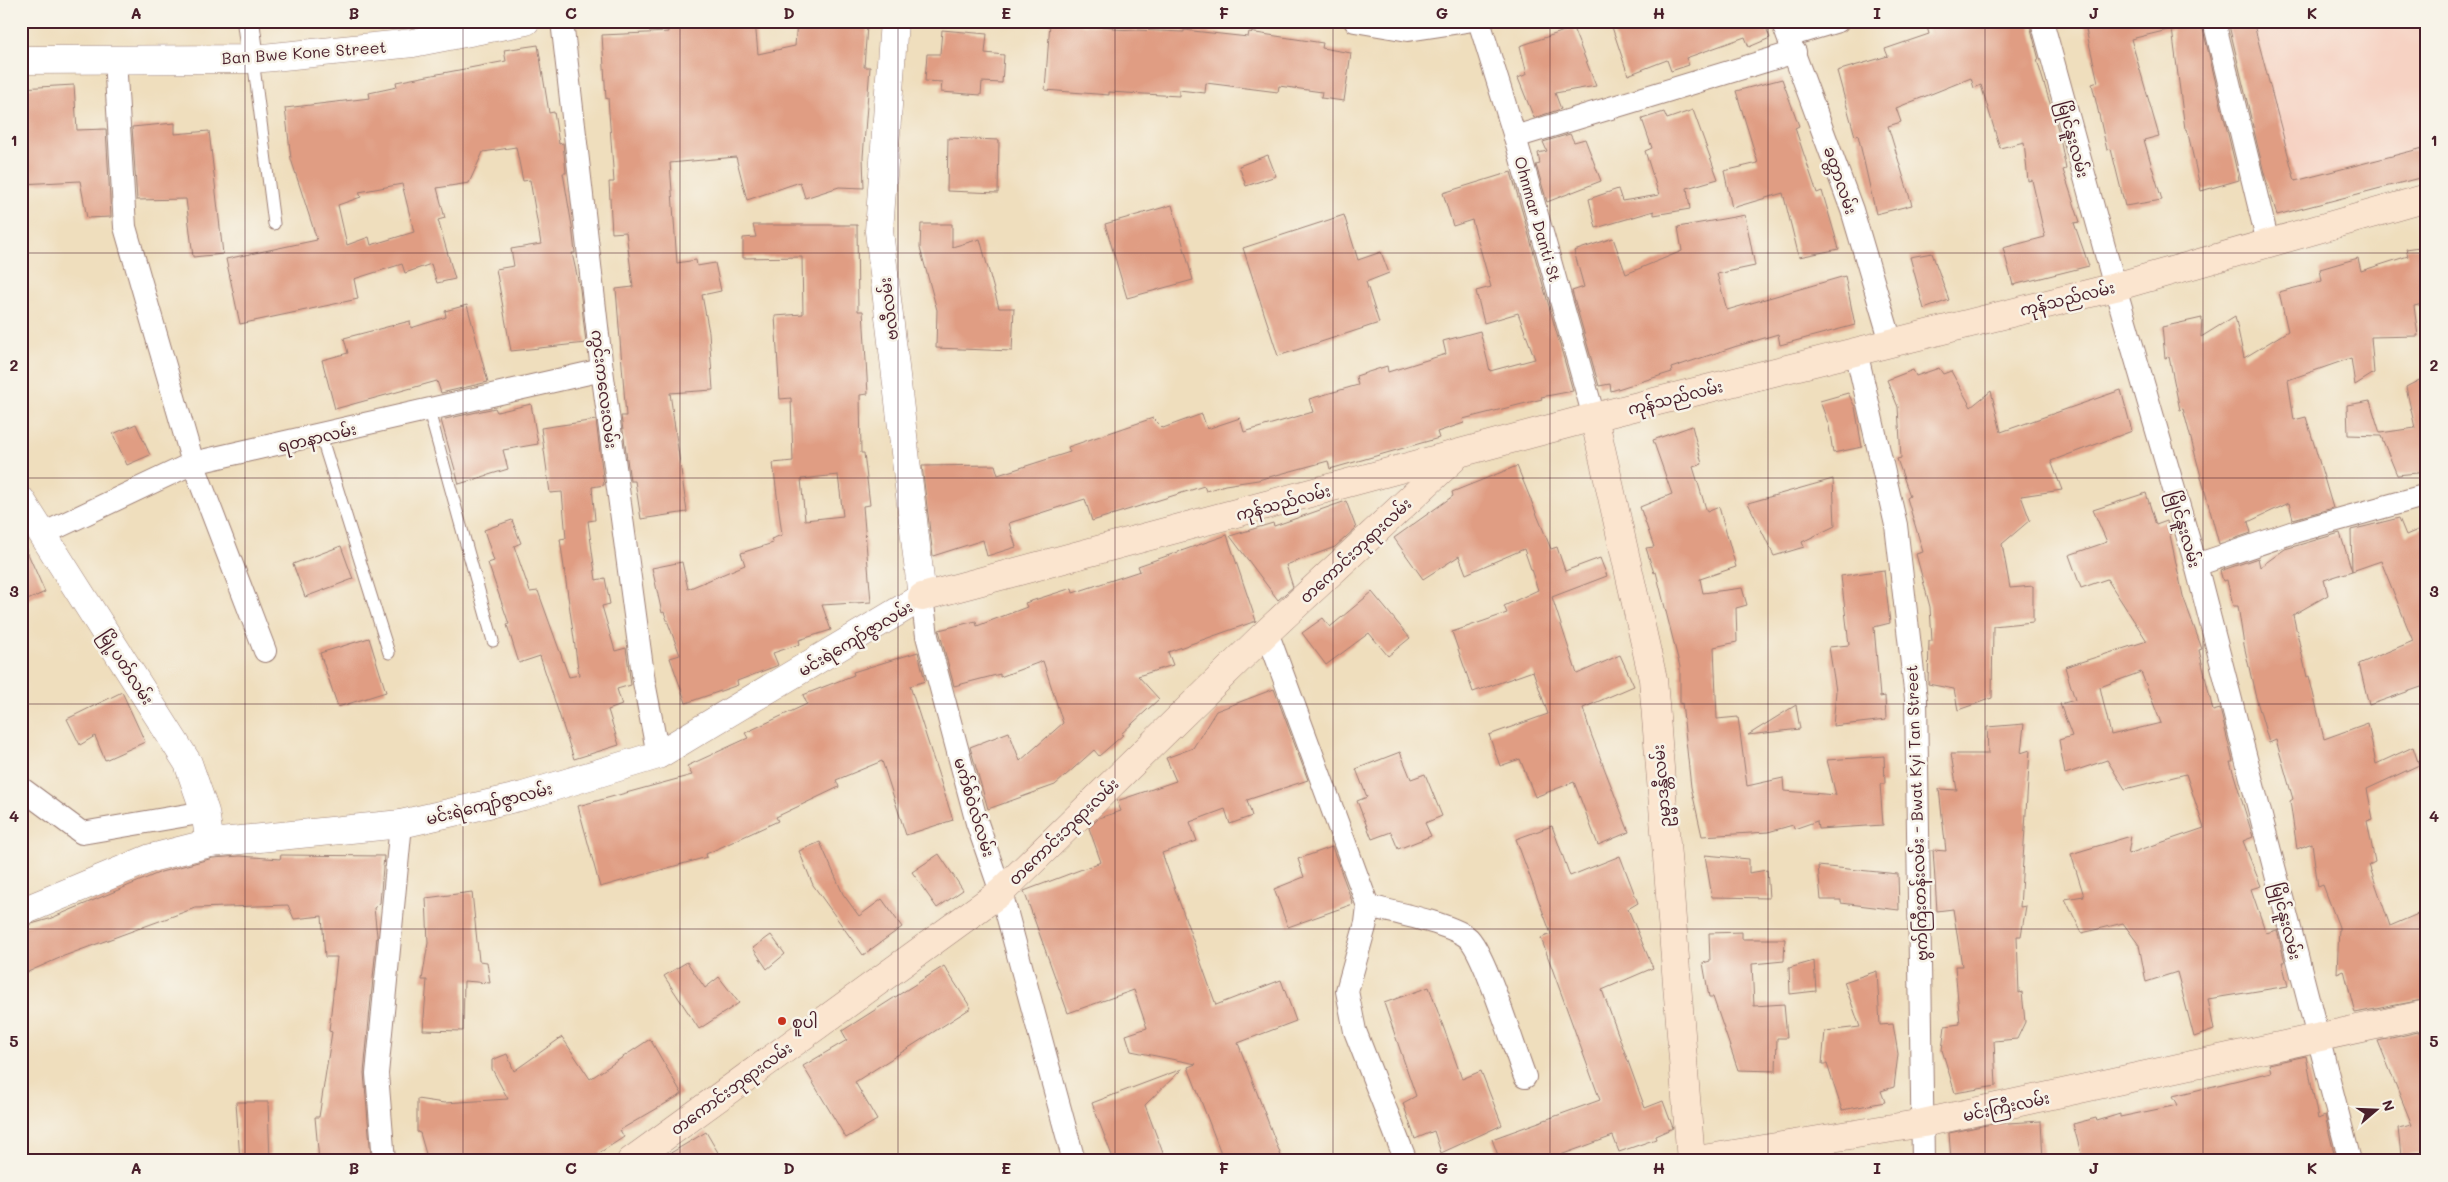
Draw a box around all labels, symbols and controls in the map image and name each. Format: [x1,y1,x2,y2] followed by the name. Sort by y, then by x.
[130,2,142,23] text: A
[349,2,359,23] text: B
[565,2,577,23] text: C
[783,2,795,23] text: D
[1001,2,1011,23] text: E
[1219,2,1229,23] text: F
[1436,2,1448,23] text: G
[1653,2,1665,23] text: H
[1873,2,1881,23] text: I
[2089,2,2099,23] text: J
[2307,2,2317,23] text: K
[221,36,387,68] street label: Ban Bwe Kone Street
[2049,98,2094,181] street label: မြိုင်နူးလမ်း
[10,129,18,150] text: 1
[2430,129,2438,150] text: 1
[1816,143,1862,218] street label: ခတ္တာလမ်း
[1510,154,1566,284] street label: Ohnmar Danti St
[874,276,902,342] street label: ဗလီလမ်း
[2017,276,2118,325] street label: ကုန်သည်လမ်း
[583,328,623,450] street label: ကွင်းကလေးလမ်း
[10,354,19,375] text: 2
[2430,354,2439,375] text: 2
[1625,375,1726,424] street label: ကုန်သည်လမ်း
[276,418,359,460] street label: ရတနာလမ်း
[1233,479,1334,530] street label: ကုန်သည်လမ်း
[2159,488,2206,571] street label: မြိုင်နူးလမ်း
[1295,493,1419,611] street label: တကောင်းဘုရားလမ်း
[9,580,19,601] text: 3
[2429,580,2439,601] text: 3
[794,596,918,684] street label: မင်းရဲကျော်ဇွာလမ်း
[92,626,159,711] street label: မြို့ပတ်လမ်း
[1900,664,1936,961] street label: ဗွက်ကြီးတန်းလမ်း - Bwat Kyi Tan Street
[1647,743,1679,828] street label: ဥမ္မာဒန္တီလမ်း
[950,755,1000,859] street label: မက်စ်ဝဲလ်လမ်း
[1003,773,1126,893] street label: တကောင်းဘုရားလမ်း
[424,777,555,833] street label: မင်းရဲကျော်ဇွာလမ်း
[9,805,19,826] text: 4
[2429,805,2439,826] text: 4
[2262,880,2307,963] street label: မြိုင်နူးလမ်း
[792,1011,818,1037] place label: စူပါ
[776,1015,788,1027] marker: စူပါ
[9,1030,19,1051] text: 5
[2429,1030,2439,1051] text: 5
[666,1037,799,1143] street label: တကောင်းဘုရားလမ်း
[2350,1084,2400,1134] north arrow
[1961,1087,2052,1129] street label: မင်းကြီးလမ်း
[2378,1097,2399,1114] text: N
[130,1157,142,1178] text: A
[349,1157,359,1178] text: B
[565,1157,577,1178] text: C
[783,1157,795,1178] text: D
[1001,1157,1011,1178] text: E
[1219,1157,1229,1178] text: F
[1436,1157,1448,1178] text: G
[1653,1157,1665,1178] text: H
[1873,1157,1881,1178] text: I
[2089,1157,2099,1178] text: J
[2307,1157,2317,1178] text: K

